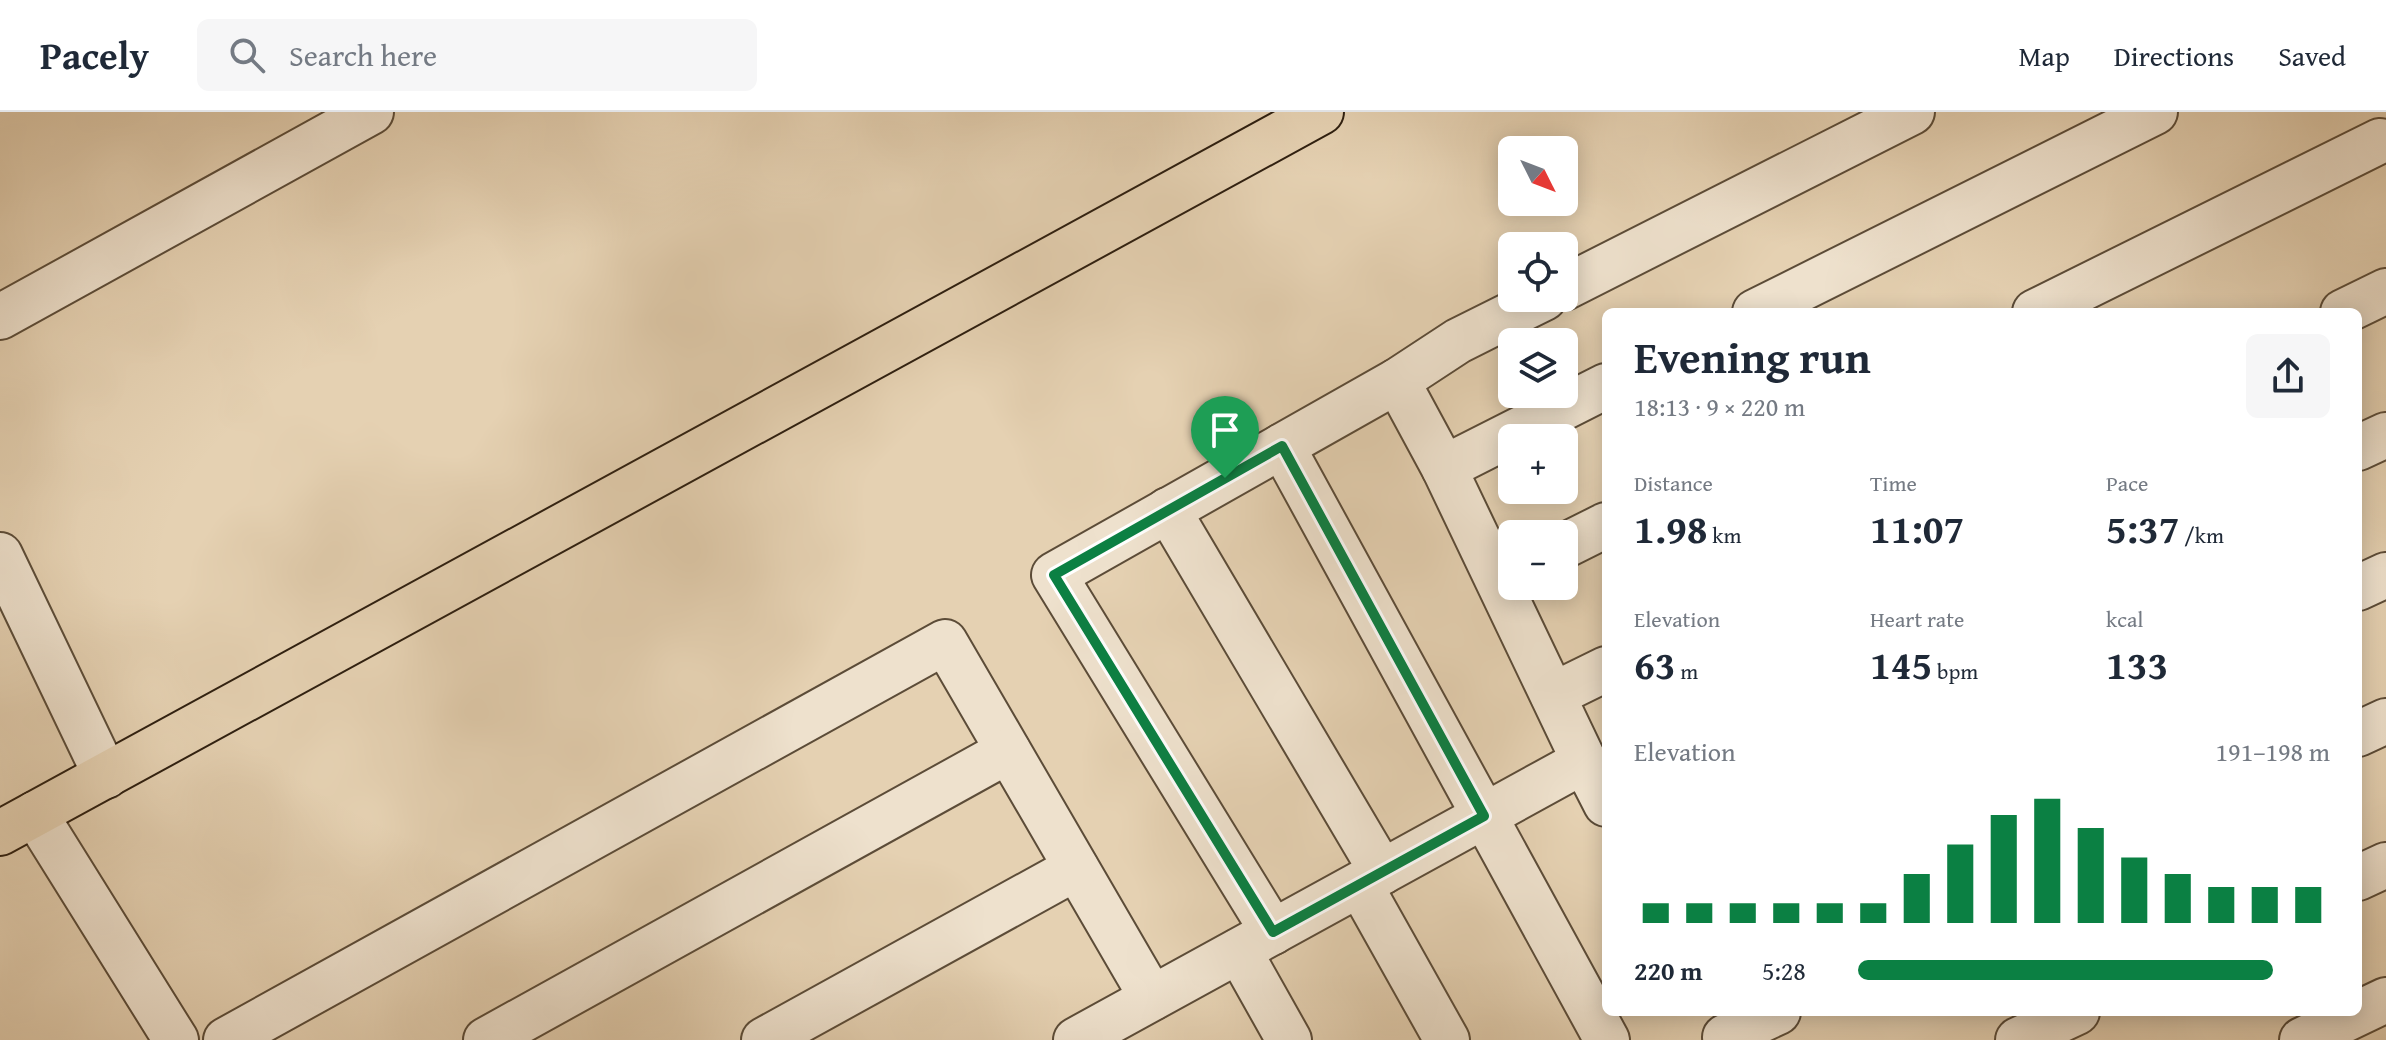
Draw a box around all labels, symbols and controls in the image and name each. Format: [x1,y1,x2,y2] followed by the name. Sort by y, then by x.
[197,19,757,91] search box
[40,27,149,83] text: Pacely
[225,33,269,77] icon: search
[289,33,437,77] text: Search here
[2018,35,2070,76] text: Map
[2114,35,2234,76] text: Directions
[2278,35,2346,76] text: Saved
[1498,136,1578,216] north arrow
[1498,136,1578,600] map controls
[1498,232,1578,312] button: locate
[1634,325,1871,389] text: Evening run
[1498,328,1578,408] button: layers
[2246,334,2330,418] button: share
[1634,387,1805,426] text: 18:13 · 9 × 220 m
[1191,396,1259,478] pin
[1203,408,1247,452] icon: arrive
[1498,424,1578,504] button: +
[1634,467,1713,499] text: Distance
[1870,467,1917,499] text: Time
[2106,467,2148,499] text: Pace
[1634,499,1707,558] text: 1.98
[1870,499,1964,558] text: 11:07
[2106,499,2179,558] text: 5:37
[1707,519,1741,551] text: km
[2179,519,2224,551] text: /km
[1498,520,1578,600] button: −
[1634,603,1720,635] text: Elevation
[1870,603,1964,635] text: Heart rate
[2106,603,2144,635] text: kcal
[1634,635,1675,694] text: 63
[1870,635,1932,694] text: 145
[2106,635,2168,694] text: 133
[1675,655,1698,687] text: m
[1932,655,1978,687] text: bpm
[1634,732,1736,771] text: Elevation
[2216,732,2330,771] text: 191–198 m
[1634,951,1702,990] text: 220 m
[1762,951,1806,990] text: 5:28

